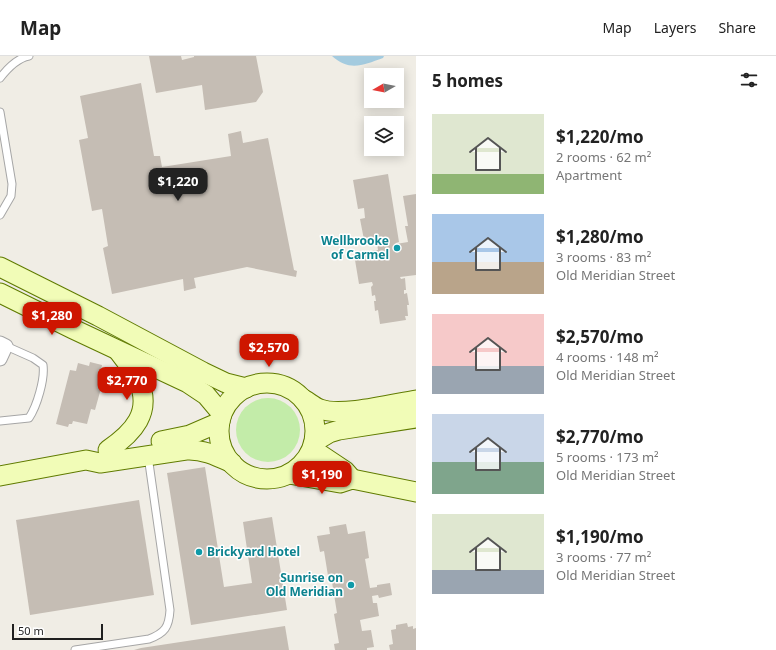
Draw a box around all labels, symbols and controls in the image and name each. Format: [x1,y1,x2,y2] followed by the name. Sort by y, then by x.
[20,15,61,41] text: Map
[603,18,632,37] text: Map
[654,18,696,37] text: Layers
[718,18,756,37] text: Share
[364,68,404,108] north arrow
[364,68,404,156] map controls
[432,69,503,92] text: 5 homes
[738,69,760,91] icon: filters
[364,116,404,156] button: layers
[556,125,644,148] text: $1,220/mo
[464,130,512,178] icon: home
[556,148,651,166] text: 2 rooms · 62 m²
[556,166,622,184] text: Apartment
[145,168,211,202] pin: $1,220
[158,172,198,190] text: $1,220
[556,225,644,248] text: $1,280/mo
[464,230,512,278] icon: home
[321,232,389,263] place label: Wellbrooke of Carmel
[392,243,402,253] marker: Wellbrooke of Carmel
[556,248,651,266] text: 3 rooms · 83 m²
[556,266,675,284] text: Old Meridian Street
[19,302,85,336] pin: $1,280
[32,306,72,324] text: $1,280
[556,325,644,348] text: $2,570/mo
[464,330,512,378] icon: home
[236,334,302,368] pin: $2,570
[249,338,289,356] text: $2,570
[556,348,659,366] text: 4 rooms · 148 m²
[556,366,675,384] text: Old Meridian Street
[94,367,160,401] pin: $2,770
[107,371,147,389] text: $2,770
[556,425,644,448] text: $2,770/mo
[464,430,512,478] icon: home
[556,448,659,466] text: 5 rooms · 173 m²
[289,461,355,495] pin: $1,190
[302,465,342,483] text: $1,190
[556,466,675,484] text: Old Meridian Street
[556,525,644,548] text: $1,190/mo
[464,530,512,578] icon: home
[207,543,300,560] place label: Brickyard Hotel
[194,547,204,557] marker: Brickyard Hotel
[556,548,651,566] text: 3 rooms · 77 m²
[556,566,675,584] text: Old Meridian Street
[266,569,343,600] place label: Sunrise on Old Meridian
[346,580,356,590] marker: Sunrise on Old Meridian
[12,622,103,641] scale bar
[18,623,44,638] text: 50 m

